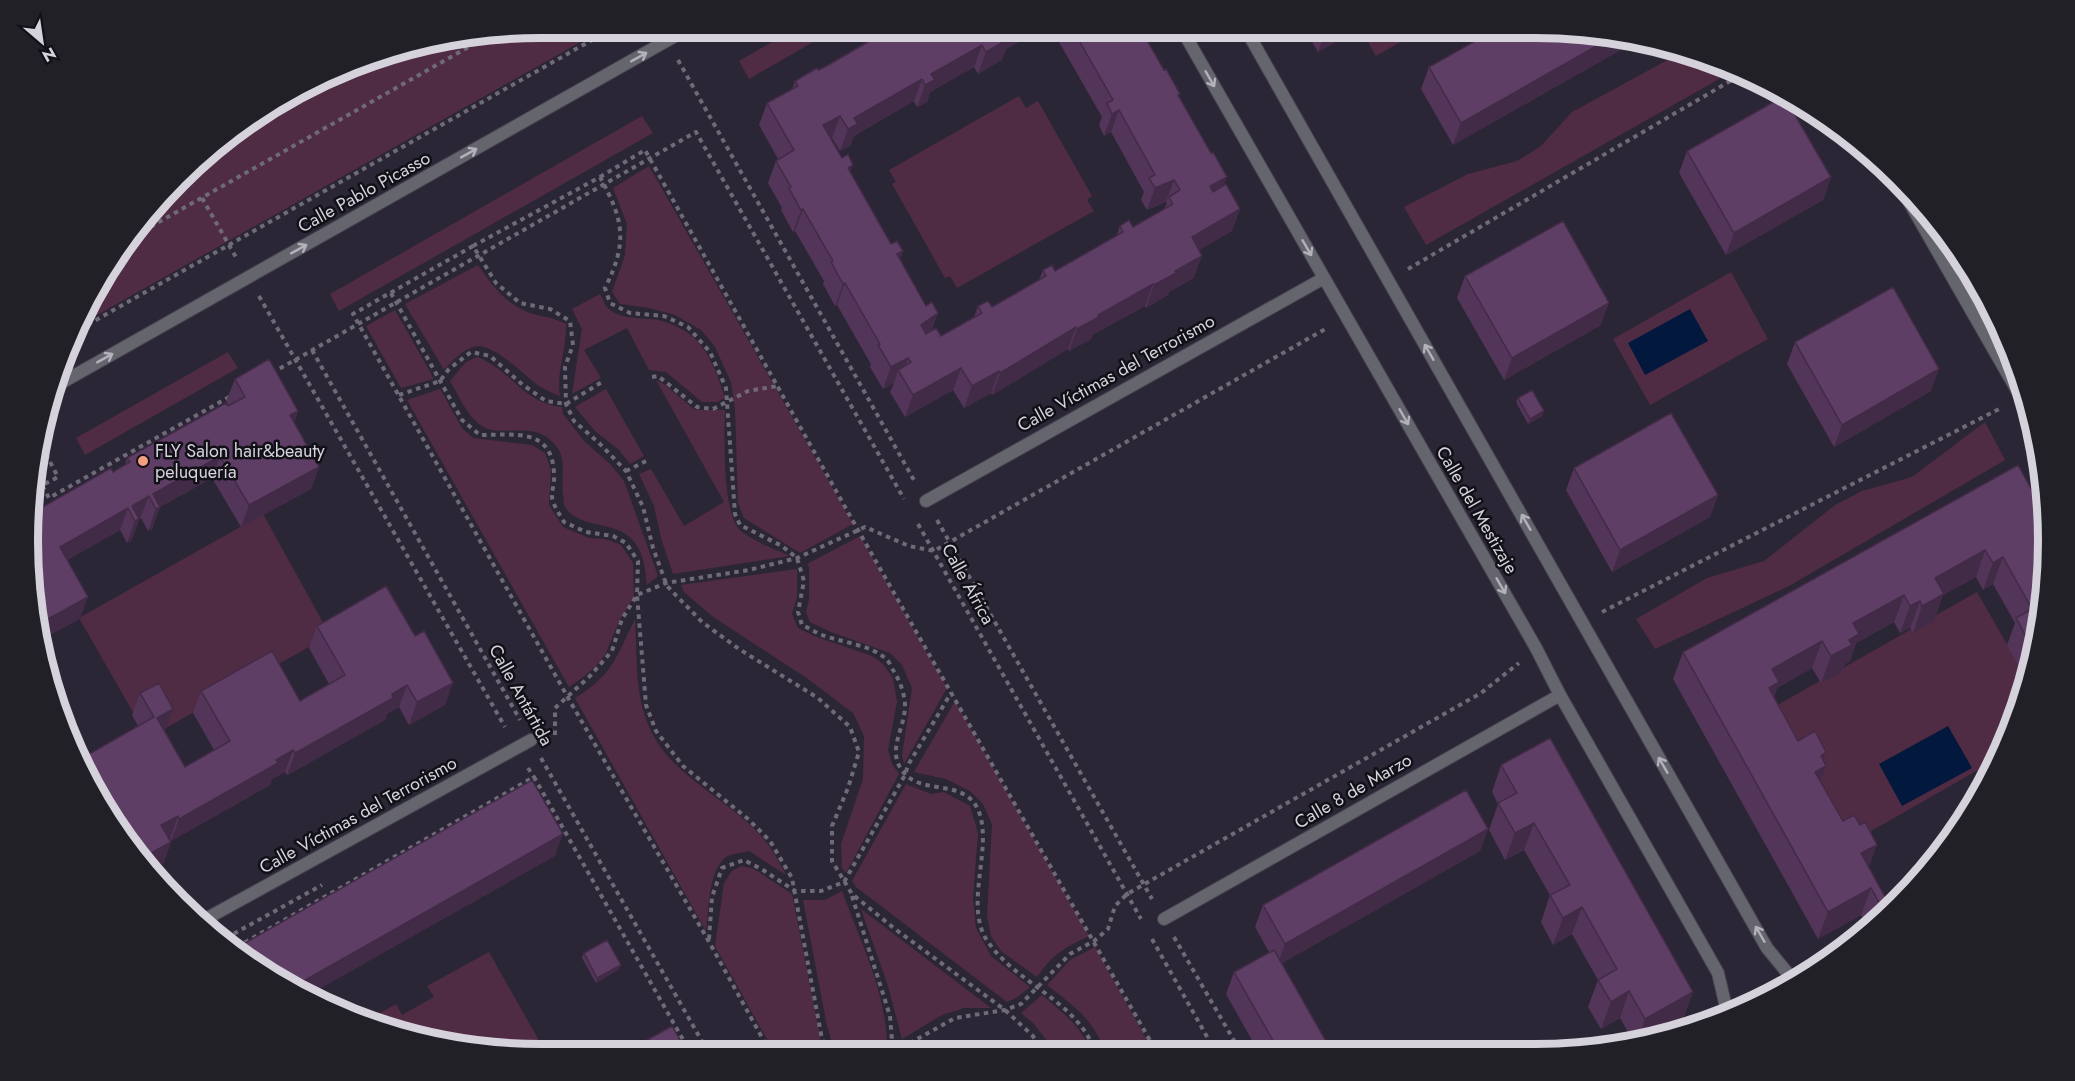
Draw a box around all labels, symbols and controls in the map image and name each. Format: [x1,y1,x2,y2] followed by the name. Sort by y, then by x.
[12,12,72,72] north arrow
[38,42,60,68] text: N
[630,51,647,63] one-way arrow
[1205,69,1216,87] one-way arrow
[293,145,435,239] street label: Calle Pablo Picasso
[460,147,477,159] one-way arrow
[1301,239,1313,256] one-way arrow
[291,242,308,254] one-way arrow
[1013,308,1220,438] street label: Calle Víctimas del Terrorismo
[1423,344,1435,361] one-way arrow
[96,352,113,364] one-way arrow
[1398,408,1410,425] one-way arrow
[155,438,325,485] place label: FLY Salon hair&beauty peluquería
[1430,441,1524,579] street label: Calle del Mestizaje
[136,454,150,468] marker: FLY Salon hair&beauty peluquería
[1519,514,1531,531] one-way arrow
[935,539,1001,629] street label: Calle África
[1495,577,1507,594] one-way arrow
[482,640,560,750] street label: Calle Antártida
[1289,747,1417,835] street label: Calle 8 de Marzo
[255,750,462,880] street label: Calle Víctimas del Terrorismo
[1657,756,1668,774] one-way arrow
[1753,926,1765,943] one-way arrow

